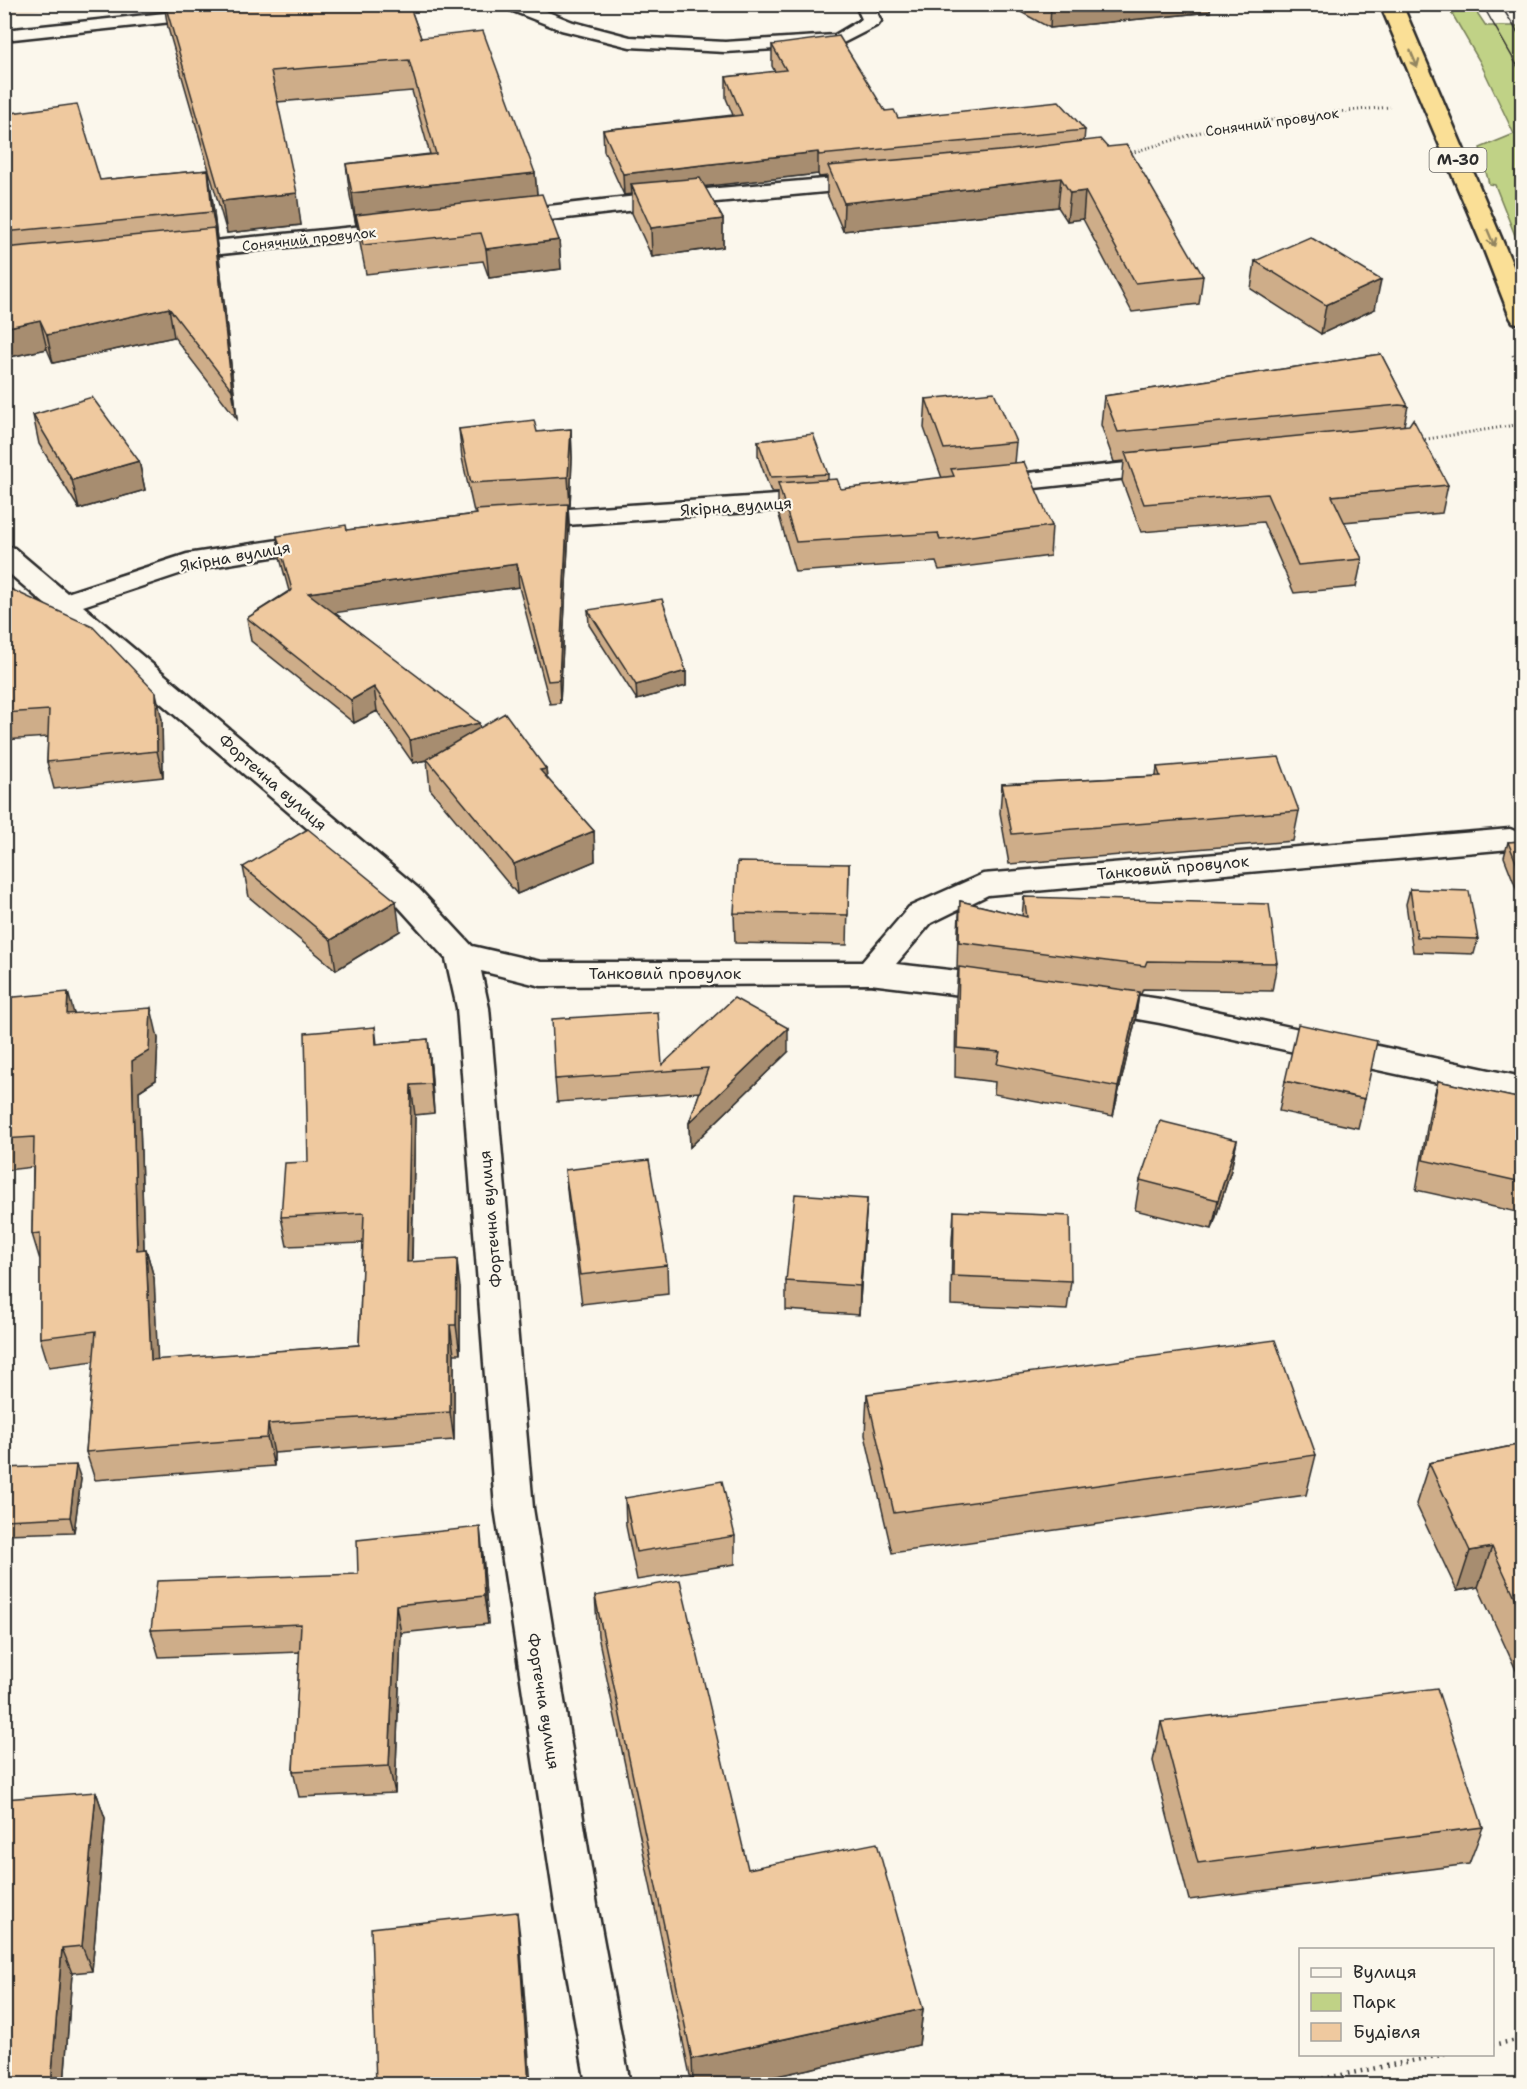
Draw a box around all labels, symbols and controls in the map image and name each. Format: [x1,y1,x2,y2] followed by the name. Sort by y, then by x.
[1409,49,1420,67] one-way arrow
[1204,104,1340,140] street label: Сонячний провулок
[1430,148,1486,172] road number: М-30
[241,223,377,255] street label: Сонячний провулок
[1486,228,1497,246] one-way arrow
[679,492,793,521] street label: Якірна вулиця
[178,536,292,577] street label: Якірна вулиця
[214,729,331,835] street label: Фортечна вулиця
[1096,850,1250,885] street label: Танковий провулок
[589,963,742,984] street label: Танковий провулок
[474,1150,507,1288] street label: Фортечна вулиця
[522,1632,565,1771] street label: Фортечна вулиця
[1299,1948,1494,2056] legend
[1353,1960,1417,1984] text: Вулиця
[1353,1990,1396,2014] text: Парк
[1353,2020,1421,2044] text: Будівля

